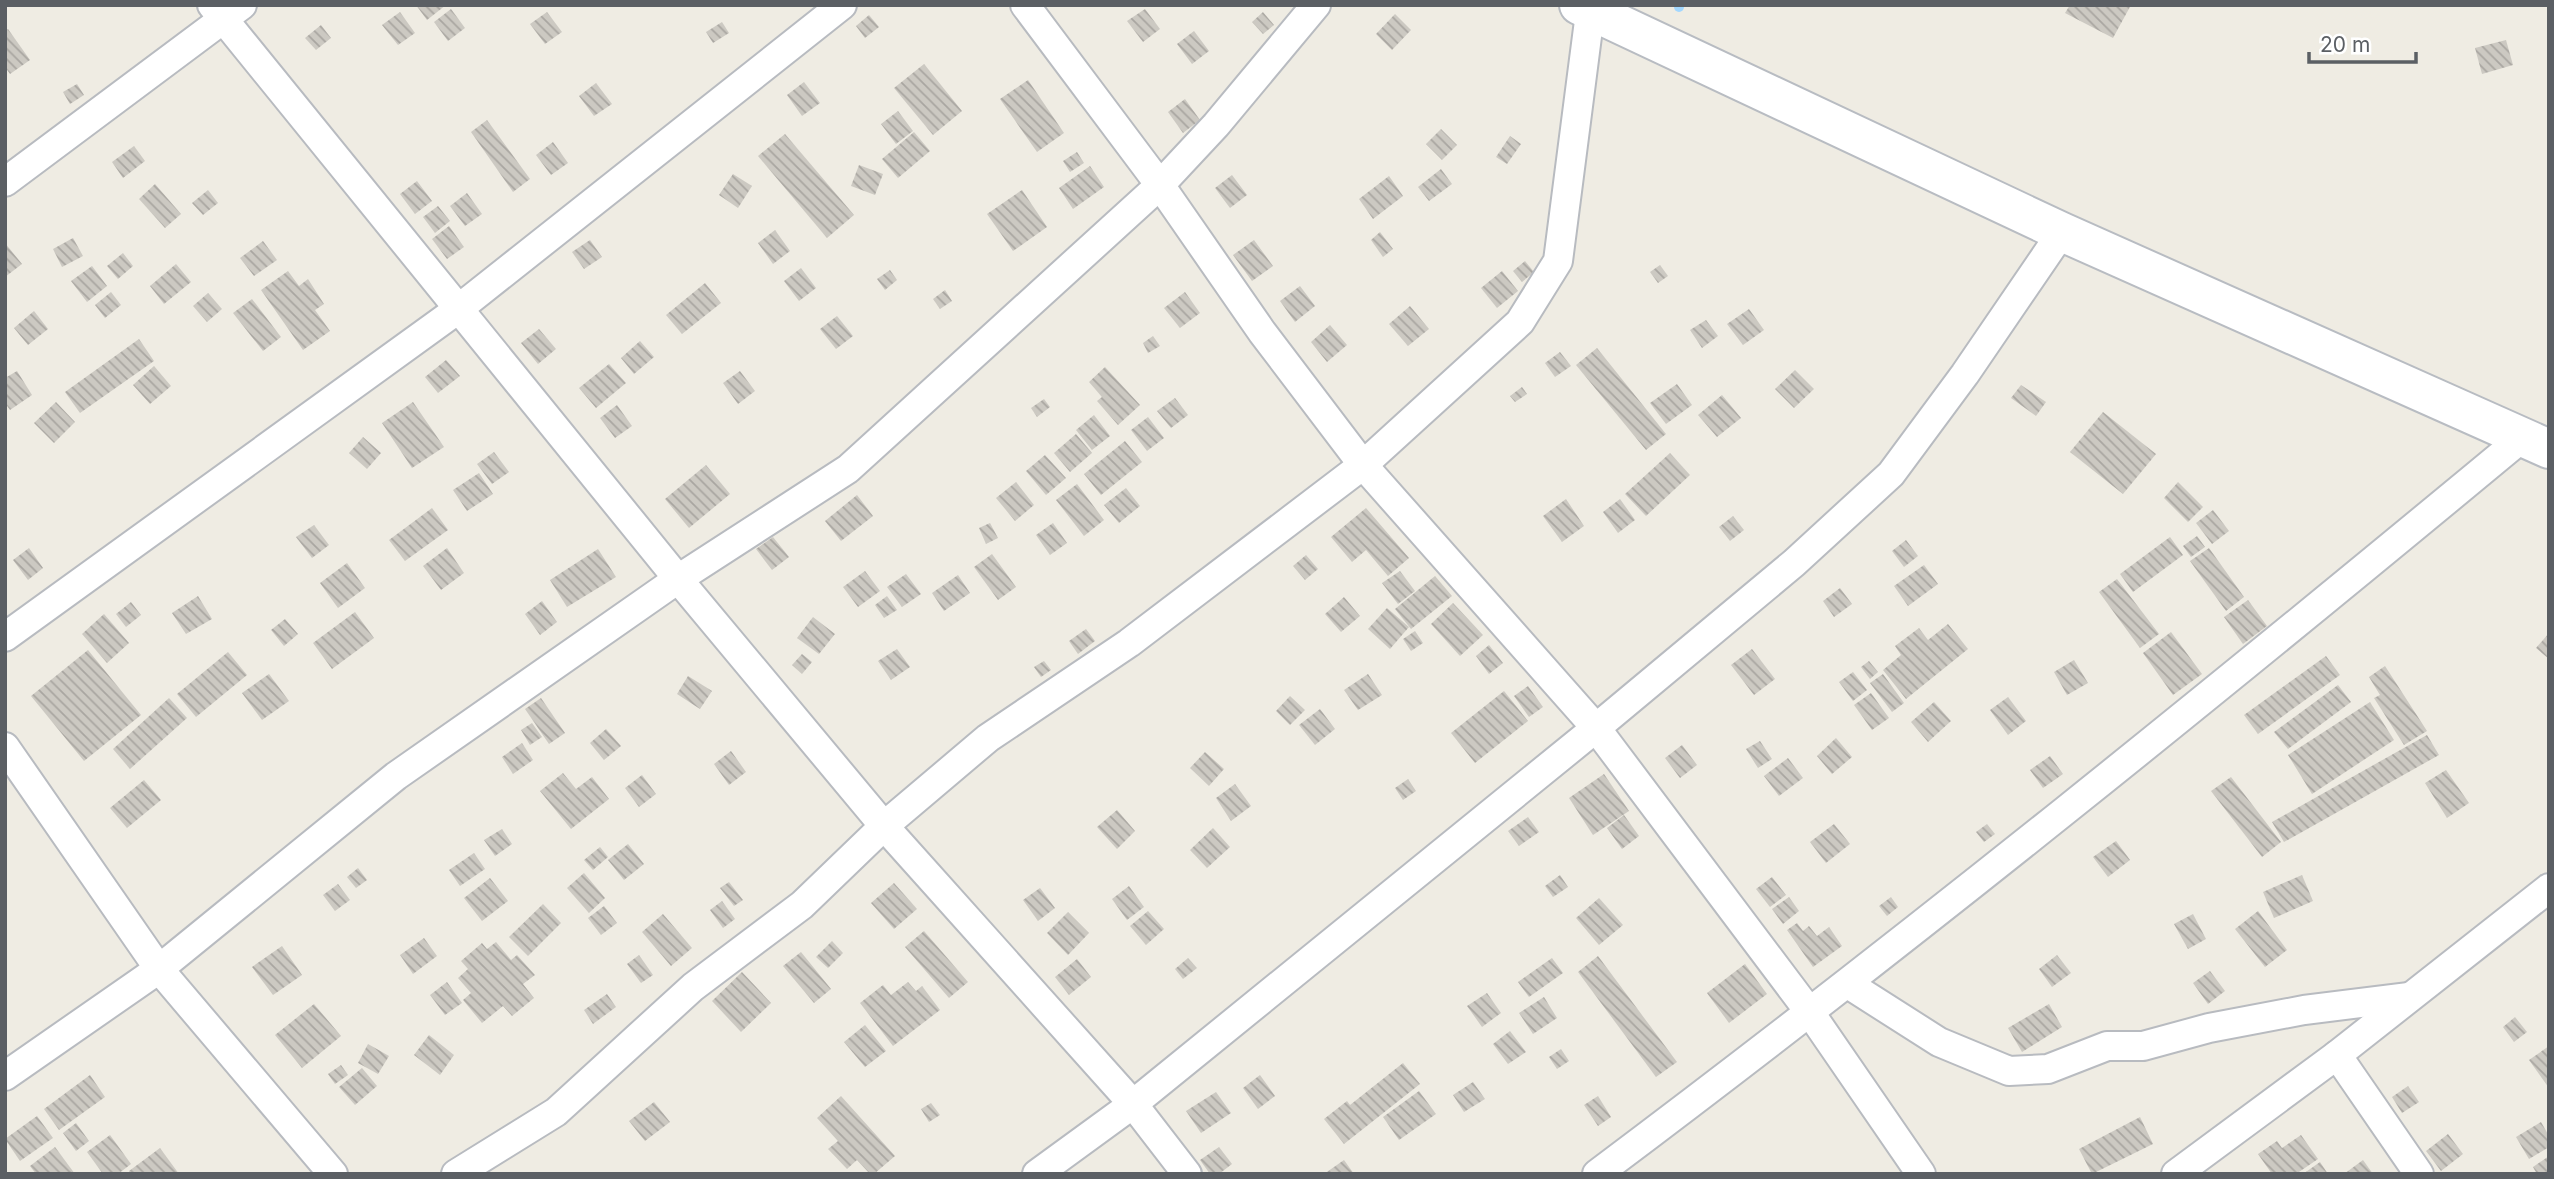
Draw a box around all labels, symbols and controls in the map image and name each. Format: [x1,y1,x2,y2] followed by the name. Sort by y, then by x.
[2309,21,2416,65] scale bar
[2320,32,2370,57] text: 20 m

